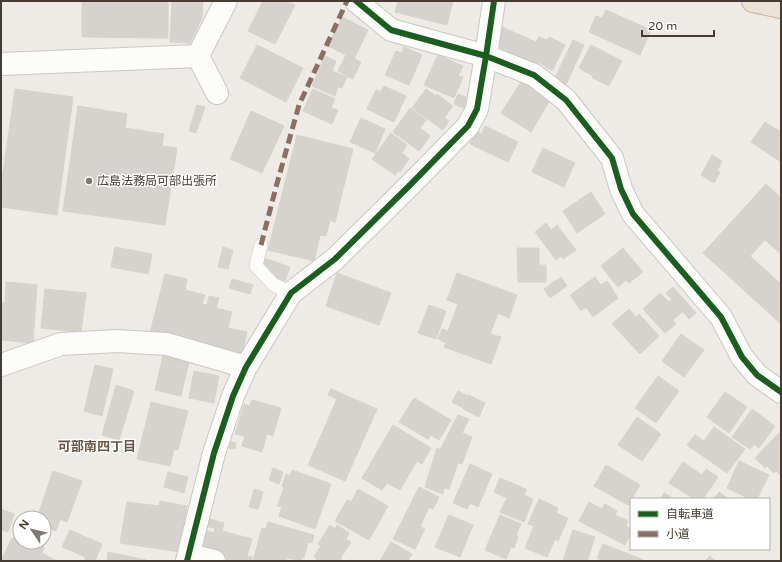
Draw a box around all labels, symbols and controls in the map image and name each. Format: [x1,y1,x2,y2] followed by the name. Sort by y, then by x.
[642,12,714,38] scale bar
[648,19,677,33] text: 20 m
[97,174,217,188] place label: 広島法務局可部出張所
[84,176,94,186] marker: 広島法務局可部出張所
[58,439,136,455] district label: 可部南四丁目
[630,498,770,550] legend
[666,507,714,521] text: 自転車道
[12,510,52,550] north arrow
[16,517,32,532] text: N
[666,527,690,541] text: 小道

